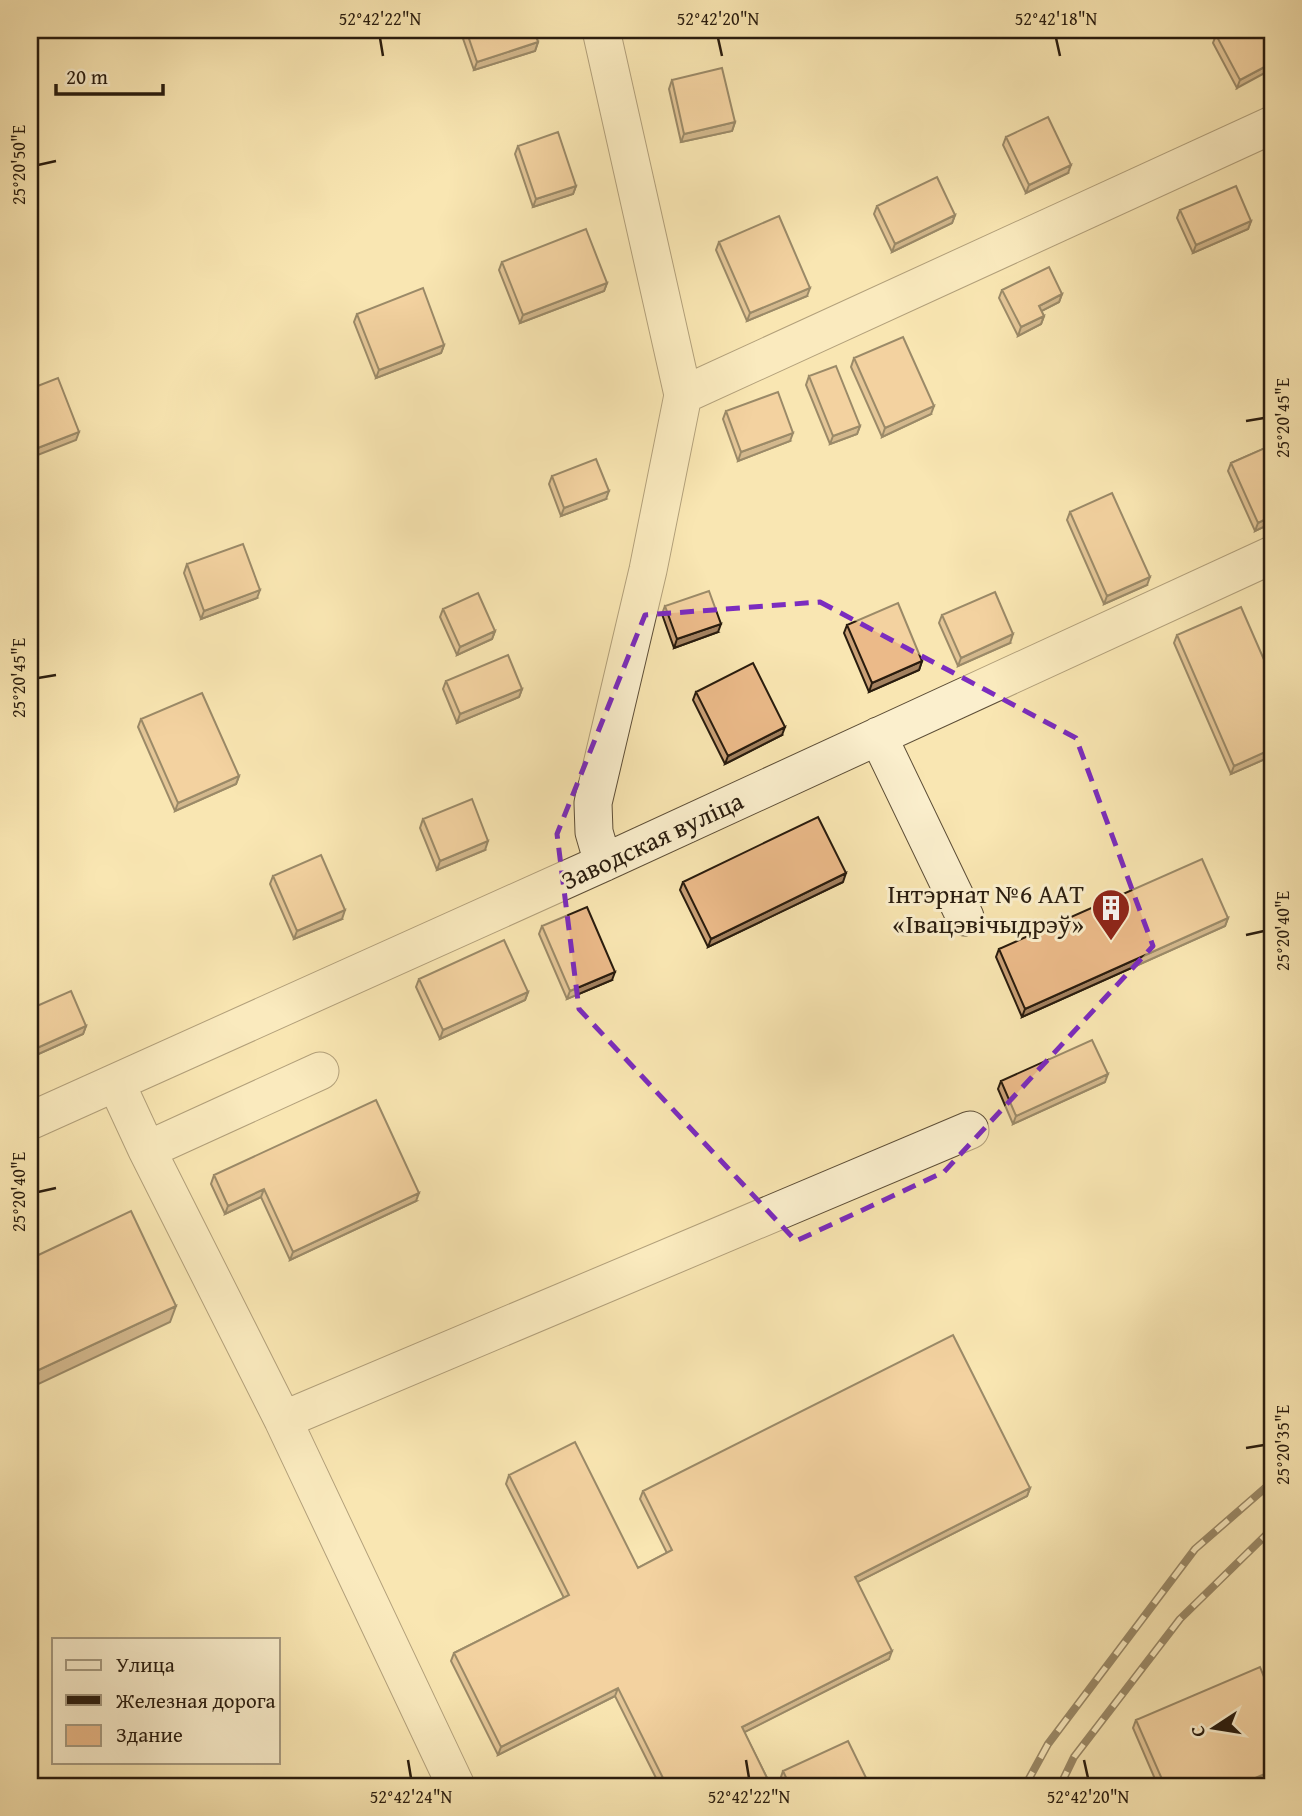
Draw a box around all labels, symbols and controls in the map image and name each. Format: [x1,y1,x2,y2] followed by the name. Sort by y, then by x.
[339,5,422,32] text: 52°42'22"N
[677,5,760,32] text: 52°42'20"N
[1015,5,1098,32] text: 52°42'18"N
[56,52,163,96] scale bar
[66,61,108,92] text: 20 m
[5,125,32,205] text: 25°20'50"E
[1269,378,1296,458] text: 25°20'45"E
[5,638,32,718] text: 25°20'45"E
[554,780,750,899] street label: Заводская вуліца
[888,874,1084,943] place label: Інтэрнат №6 ААТ «Івацэвічыдрэў»
[1090,887,1132,942] building icon: Інтэрнат №6 ААТ «Івацэвічыдрэў»
[1269,891,1296,971] text: 25°20'40"E
[5,1152,32,1232] text: 25°20'40"E
[1269,1405,1296,1485] text: 25°20'35"E
[52,1638,280,1764] legend
[116,1649,175,1680] text: Улица
[115,1685,276,1716] text: Железная дорога
[1180,1694,1250,1764] north arrow
[116,1719,183,1750] text: Здание
[1183,1723,1212,1740] text: С
[370,1783,453,1810] text: 52°42'24"N
[708,1783,791,1810] text: 52°42'22"N
[1047,1783,1130,1810] text: 52°42'20"N

